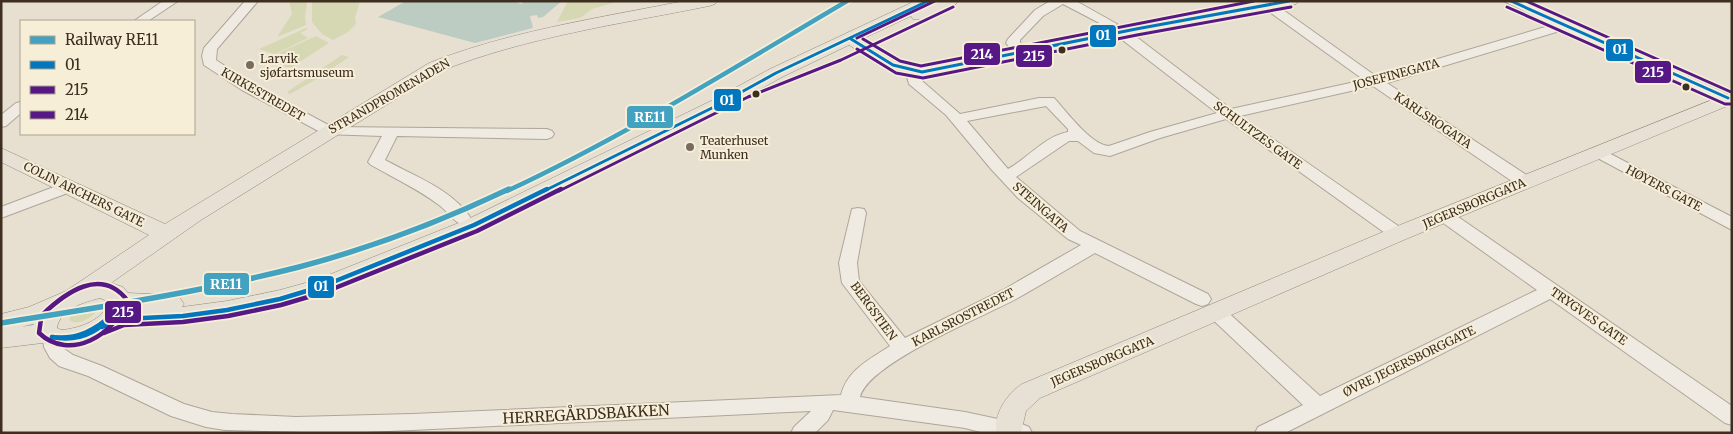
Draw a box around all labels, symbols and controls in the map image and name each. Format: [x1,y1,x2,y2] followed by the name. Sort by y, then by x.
[20,20,195,135] legend
[1089,24,1117,48] line badge: 01
[1095,26,1111,44] text: 01
[65,30,159,49] text: Railway RE11
[1605,38,1634,62] line badge: 01
[1612,40,1628,58] text: 01
[963,42,1001,66] line badge: 214
[1015,44,1053,68] line badge: 215
[971,45,993,63] text: 214
[1057,45,1067,55] unlabelled marker
[1023,47,1045,65] text: 215
[260,51,354,80] place label: Larvik sjøfartsmuseum
[65,55,81,74] text: 01
[326,55,453,137] street label: STRANDPROMENADEN
[1350,55,1441,93] street label: JOSEFINEGATA
[244,59,256,71] marker: Larvik sjøfartsmuseum
[1634,60,1672,84] line badge: 215
[1642,63,1664,81] text: 215
[219,64,308,124] street label: KIRKESTREDET
[65,80,88,99] text: 215
[1681,82,1691,92] unlabelled marker
[713,88,742,112] line badge: 01
[751,89,761,99] unlabelled marker
[1391,89,1475,152] street label: KARLSROGATA
[719,91,735,109] text: 01
[1211,98,1306,172] street label: SCHULTZES GATE
[65,105,89,124] text: 214
[626,105,674,129] line badge: RE11
[634,108,666,126] text: RE11
[700,133,769,162] place label: Teaterhuset Munken
[684,141,696,153] marker: Teaterhuset Munken
[21,158,147,230] street label: COLIN ARCHERS GATE
[1623,162,1705,215] street label: HØYERS GATE
[1419,174,1528,232] street label: JEGERSBORGGATA
[1010,179,1072,236] street label: STEINGATA
[203,272,250,296] line badge: RE11
[210,275,242,293] text: RE11
[307,275,335,299] line badge: 01
[313,277,329,295] text: 01
[848,279,901,344] street label: BERGSTIEN
[909,284,1017,349] street label: KARLSROSTREDET
[1548,284,1631,348] street label: TRYGVES GATE
[104,300,142,324] line badge: 215
[112,303,134,321] text: 215
[1340,322,1478,400] street label: ØVRE JEGERSBORGGATE
[1047,332,1156,390] street label: JEGERSBORGGATA
[502,398,671,428] street label: HERREGÅRDSBAKKEN

